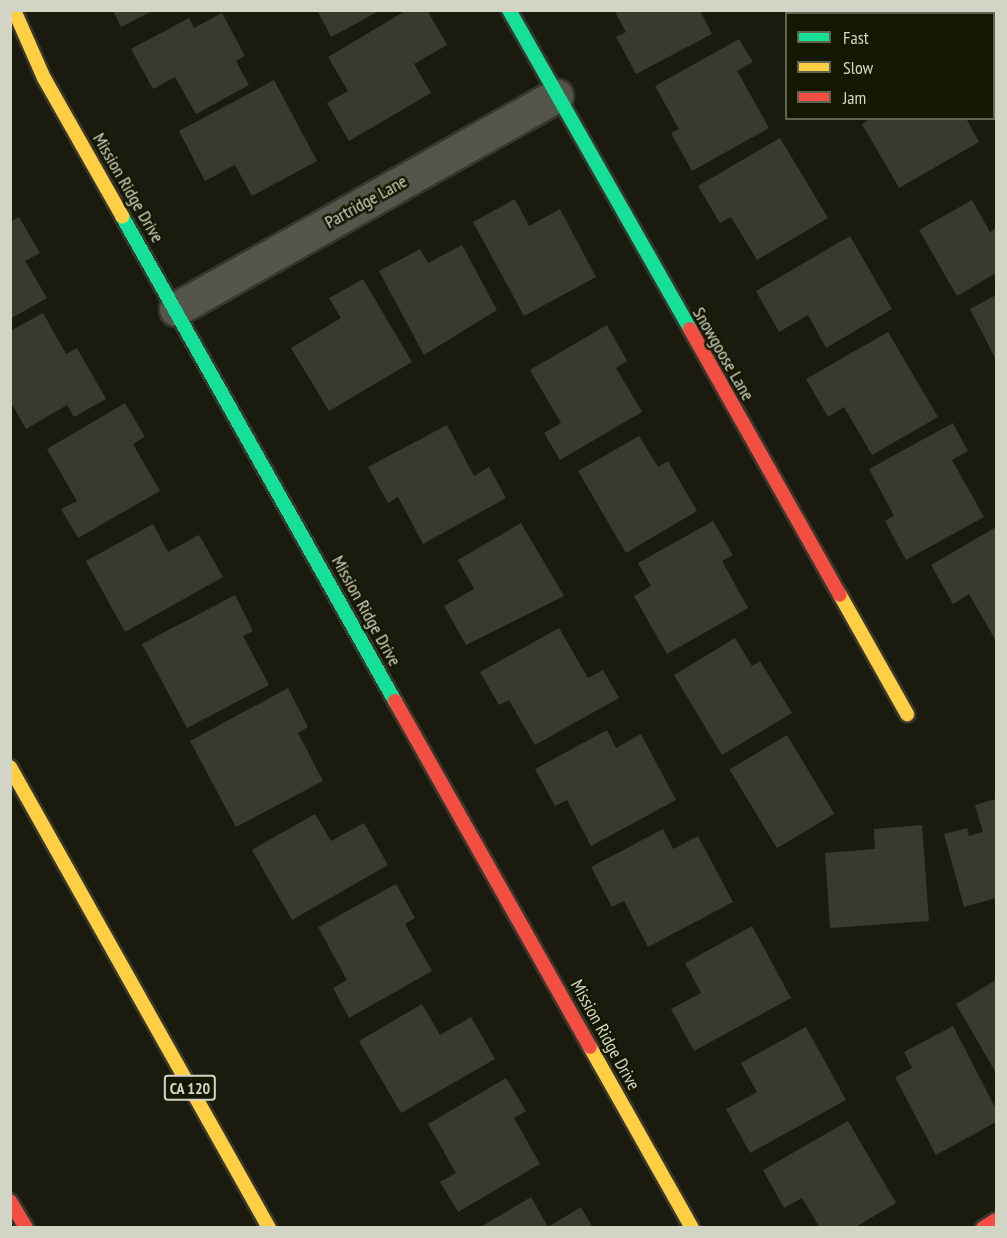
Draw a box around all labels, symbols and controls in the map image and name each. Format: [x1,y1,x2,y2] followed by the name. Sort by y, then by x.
[785,12,995,120] legend
[843,26,869,49] text: Fast
[843,56,873,79] text: Slow
[843,86,866,109] text: Jam
[88,129,168,247] street label: Mission Ridge Drive
[321,171,411,233] street label: Partridge Lane
[688,304,758,404] street label: Snowgoose Lane
[327,552,405,670] street label: Mission Ridge Drive
[566,976,644,1094] street label: Mission Ridge Drive
[163,1075,217,1101] road number: CA 120

